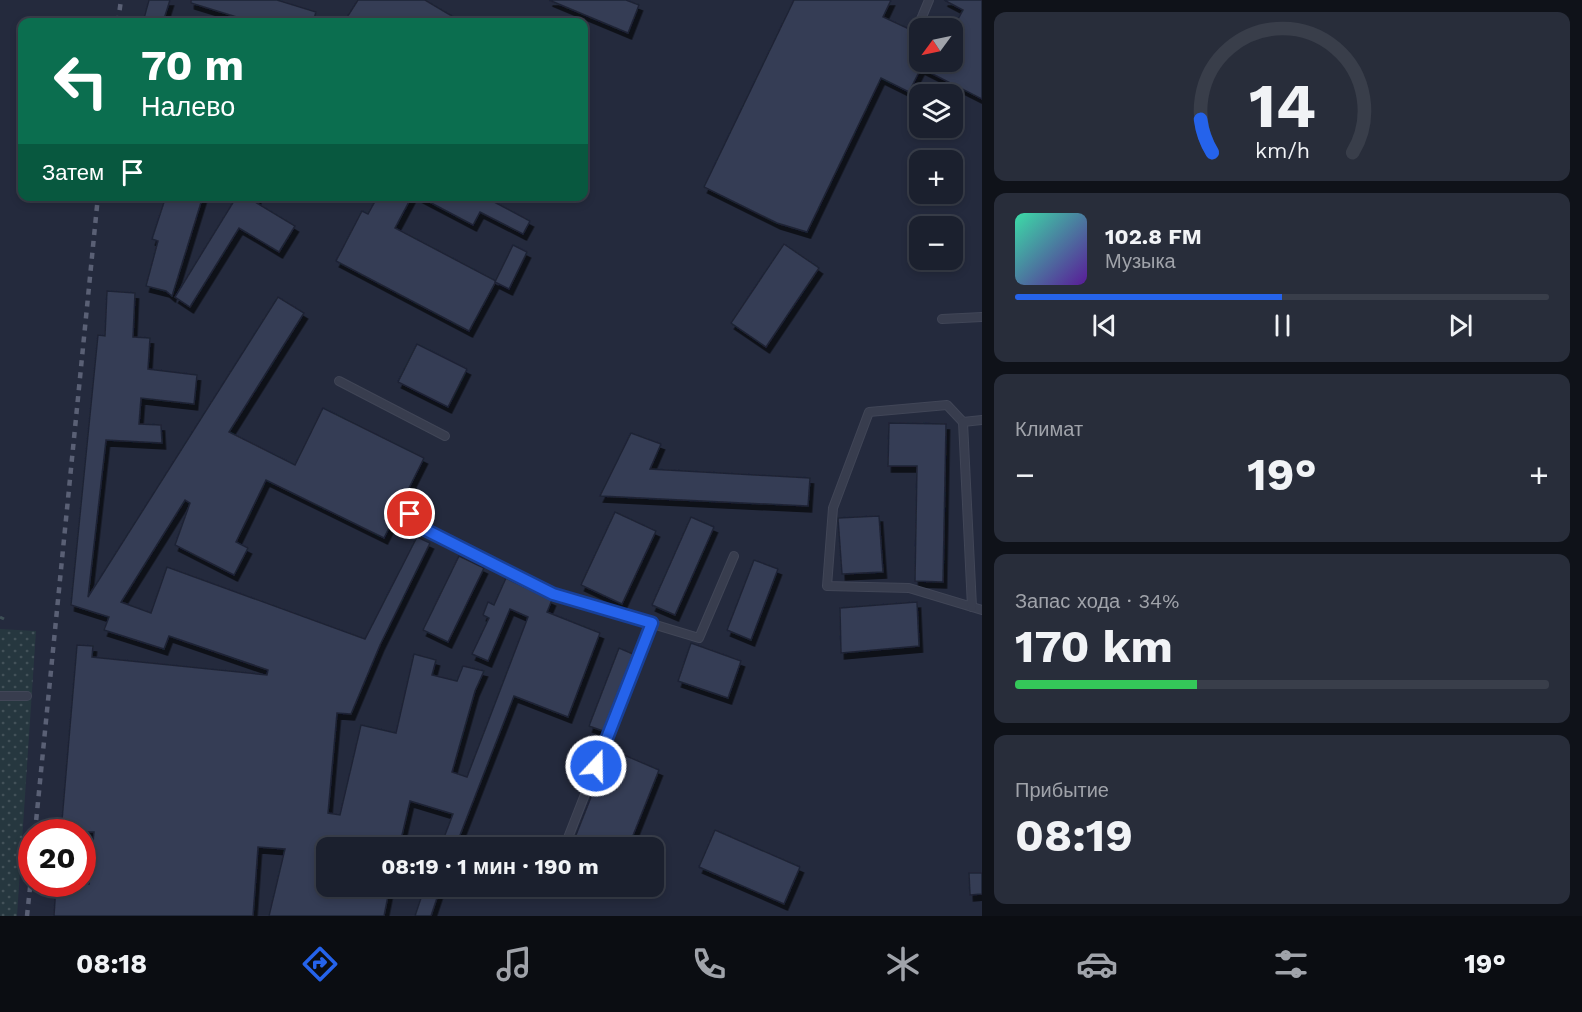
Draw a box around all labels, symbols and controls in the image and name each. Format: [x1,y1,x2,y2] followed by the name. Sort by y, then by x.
[909,18,963,72] north arrow
[909,18,963,270] map controls
[141,41,244,90] text: 70 m
[42,42,120,120] icon: left
[1248,70,1316,143] text: 14
[909,84,963,138] button: layers
[141,91,235,123] text: Налево
[1254,139,1310,164] text: km/h
[909,150,963,204] button: +
[116,156,149,189] icon: arrive
[42,160,104,185] text: Затем
[909,216,963,270] button: −
[1105,224,1202,249] text: 102.8 FM
[1105,249,1176,273] text: Музыка
[1088,309,1121,342] icon: previous
[1266,309,1299,342] icon: pause
[1444,309,1477,342] icon: next
[1015,417,1083,441] text: Климат
[1247,448,1317,501] text: 19°
[1015,455,1035,494] text: −
[1529,455,1549,494] text: +
[384,488,435,539] pin
[393,497,426,530] icon: arrive
[1015,589,1179,613] text: Запас хода · 34%
[1015,620,1173,673] text: 170 km
[564,734,628,798] position arrow
[1015,778,1109,802] text: Прибытие
[1015,809,1133,862] text: 08:19
[18,819,96,897] speed limit sign: 20
[381,854,599,879] text: 08:19 · 1 мин · 190 m
[299,943,341,985] icon: directions
[493,943,535,985] icon: music
[688,943,730,985] icon: phone
[882,943,924,985] icon: climate
[1076,943,1118,985] icon: car
[1270,943,1312,985] icon: filters
[76,948,147,980] text: 08:18
[1464,948,1506,980] text: 19°

